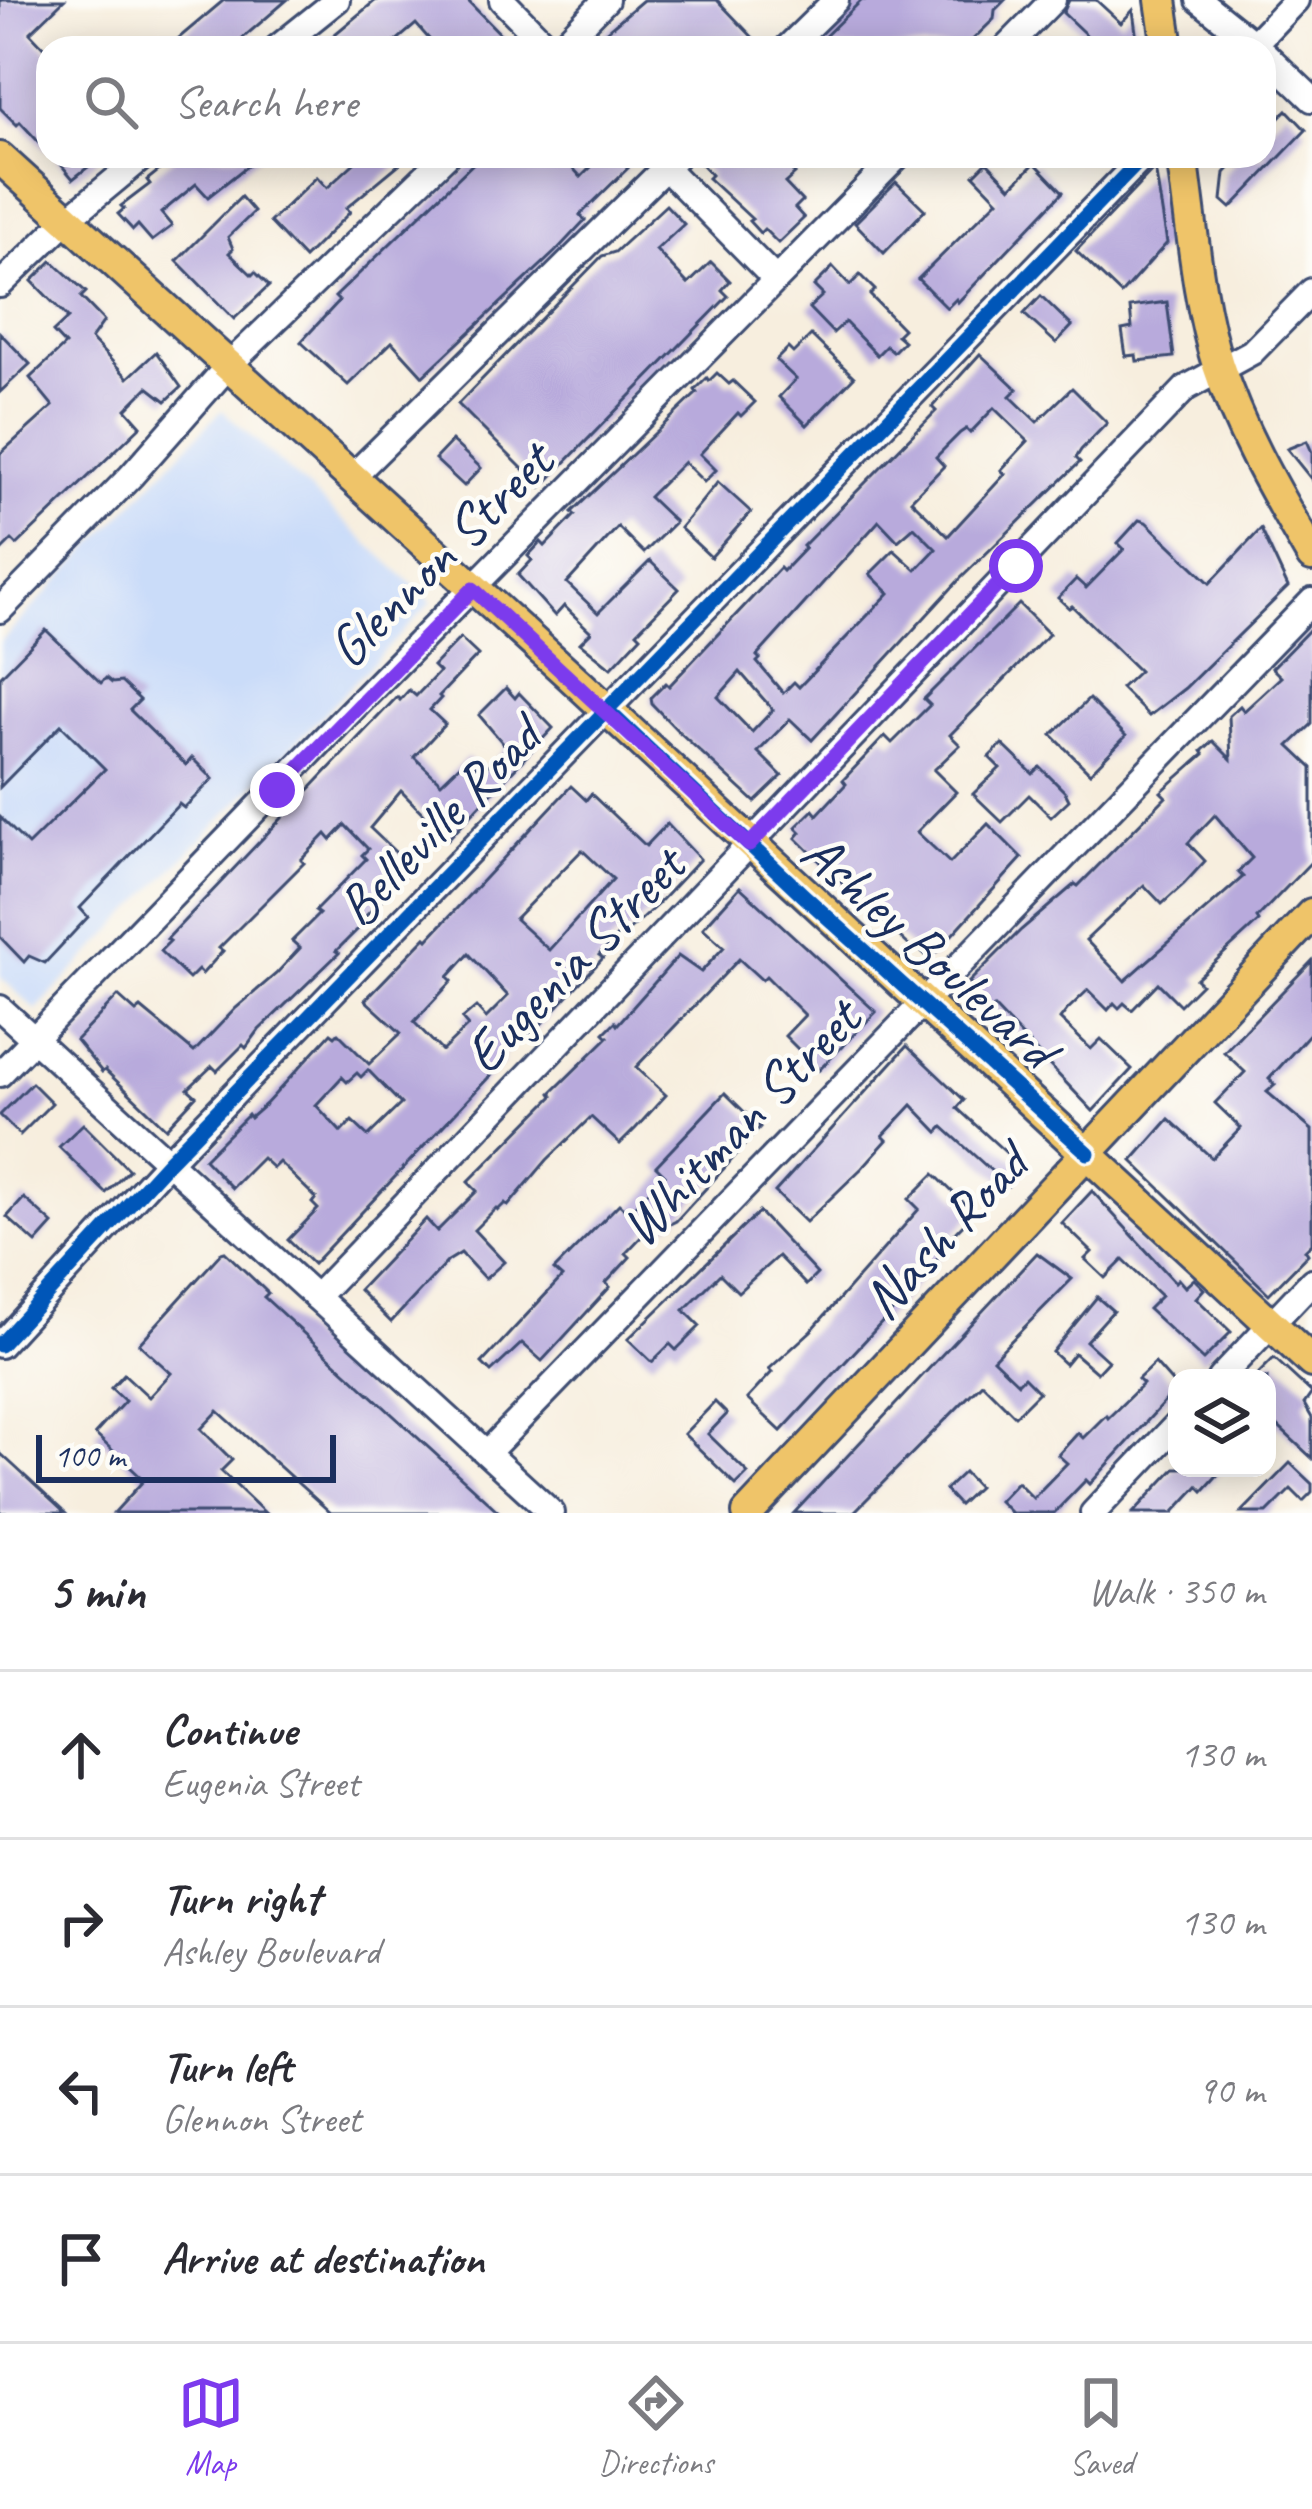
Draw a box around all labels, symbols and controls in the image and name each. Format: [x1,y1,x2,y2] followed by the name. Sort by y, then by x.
[36,36,1276,168] search box
[78,69,144,135] icon: search
[174,74,357,131] text: Search here
[312,423,571,683] street label: Glennon Street
[989,539,1043,593] route start
[321,696,561,942] street label: Belleville Road
[250,763,304,817] route end
[787,816,1078,1089] street label: Ashley Boulevard
[448,827,703,1088] street label: Eugenia Street
[604,980,879,1261] street label: Whitman Street
[846,1124,1049,1334] street label: Nash Road
[1168,1369,1276,1477] map controls
[1168,1369,1276,1477] button: layers
[36,1429,336,1482] scale bar
[54,1435,125,1477] text: 100 m
[48,1559,145,1623] text: 5 min
[1088,1567,1264,1616] text: Walk · 350 m
[162,1702,296,1759] text: Continue
[48,1722,114,1788] icon: ahead
[1180,1730,1264,1779] text: 130 m
[162,1759,359,1808] text: Eugenia Street
[162,1870,320,1927] text: Turn right
[48,1890,114,1956] icon: right
[1180,1898,1264,1947] text: 130 m
[162,1927,380,1976] text: Ashley Boulevard
[162,2038,292,2095] text: Turn left
[48,2058,114,2124] icon: left
[1198,2066,1264,2115] text: 90 m
[162,2095,361,2144] text: Glennon Street
[48,2226,114,2292] icon: arrive
[162,2230,484,2287] text: Arrive at destination
[178,2370,244,2484] tab: Map
[599,2370,713,2484] tab: Directions
[1068,2370,1134,2484] tab: Saved

